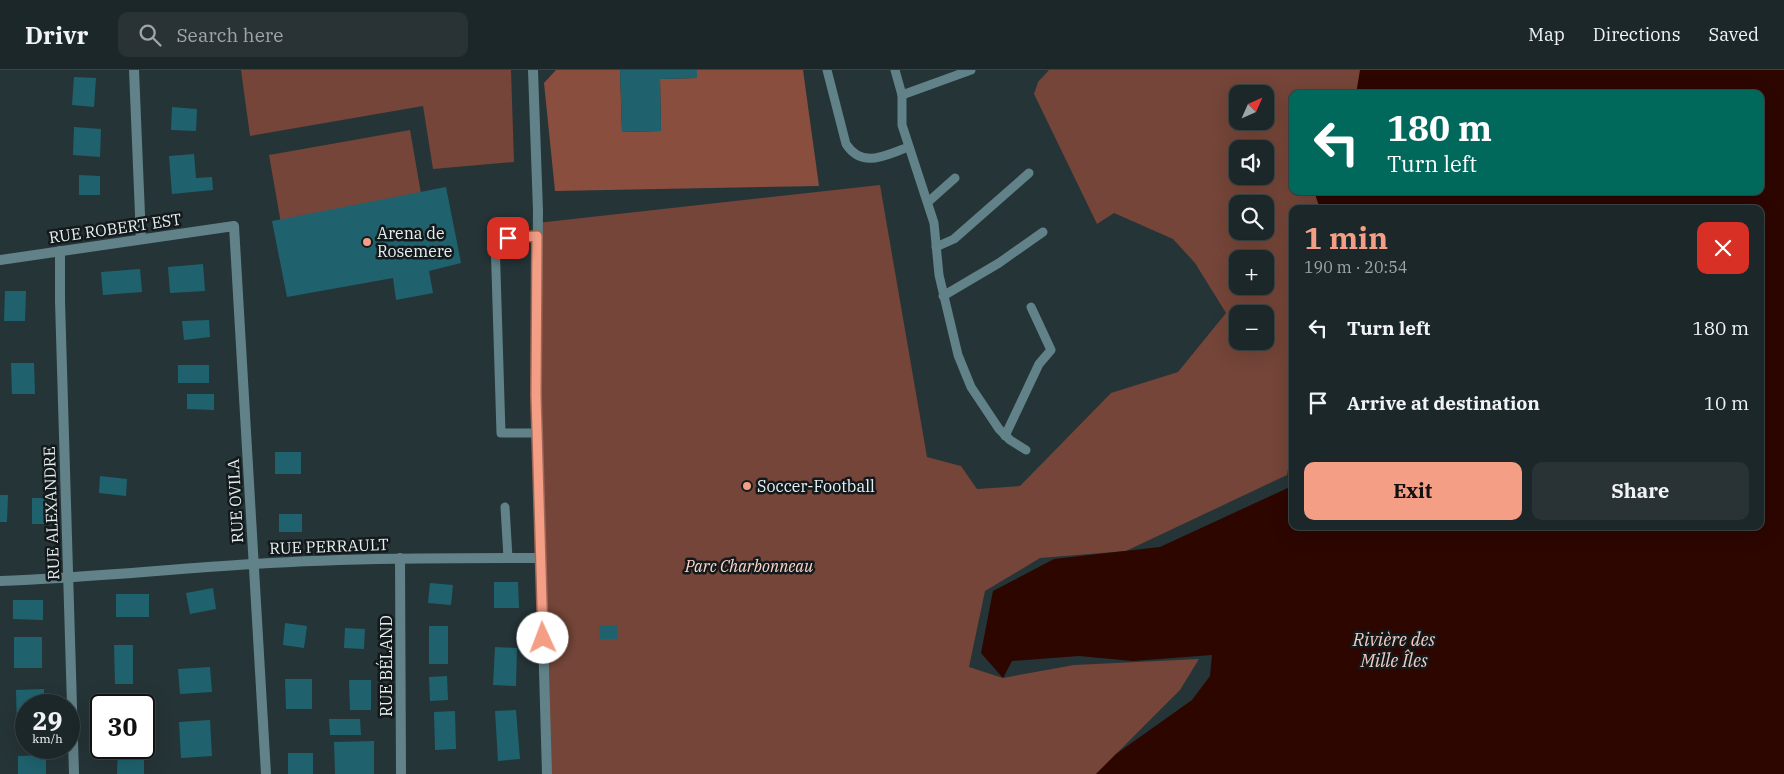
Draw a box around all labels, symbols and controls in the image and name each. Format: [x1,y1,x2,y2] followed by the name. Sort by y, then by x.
[118,12,468,57] search box
[25,19,88,51] text: Drivr
[136,21,164,49] icon: search
[176,23,283,47] text: Search here
[1528,23,1565,46] text: Map
[1593,23,1681,46] text: Directions
[1709,23,1759,46] text: Saved
[1229,85,1274,130] north arrow
[1229,85,1274,350] map controls
[1387,105,1492,151] text: 180 m
[1304,110,1369,175] icon: left
[1229,140,1274,185] button: sound
[1387,149,1477,178] text: Turn left
[1229,195,1274,240] button: search
[47,209,183,247] street label: RUE ROBERT EST
[487,217,529,259] pin
[1304,218,1388,257] text: 1 min
[1697,222,1749,274] button: close
[377,223,452,261] place label: Arena de Rosemere
[494,224,522,252] icon: arrive
[361,236,373,248] marker: Arena de Rosemere
[1229,250,1274,295] button: +
[1304,257,1407,277] text: 190 m · 20:54
[1229,305,1274,350] button: −
[1304,314,1332,342] icon: left
[1347,316,1430,340] text: Turn left
[1692,316,1749,340] text: 180 m
[1304,389,1332,417] icon: arrive
[1347,391,1540,415] text: Arrive at destination
[1704,391,1749,415] text: 10 m
[39,446,63,580] street label: RUE ALEXANDRE
[223,458,247,544] street label: RUE OVILA
[1304,462,1522,520] button: Exit
[1532,462,1749,520] button: Share
[757,476,875,496] place label: Soccer-Football
[741,480,753,492] marker: Soccer-Football
[269,534,389,558] street label: RUE PERRAULT
[684,556,813,576] park label: Parc Charbonneau
[516,611,568,663] position arrow
[375,615,396,717] street label: RUE BÉLAND
[1352,628,1435,672] water label: Rivière des Mille Îles
[90,694,155,759] speed limit sign: 30
[32,704,63,737] text: 29
[32,731,63,746] text: km/h

